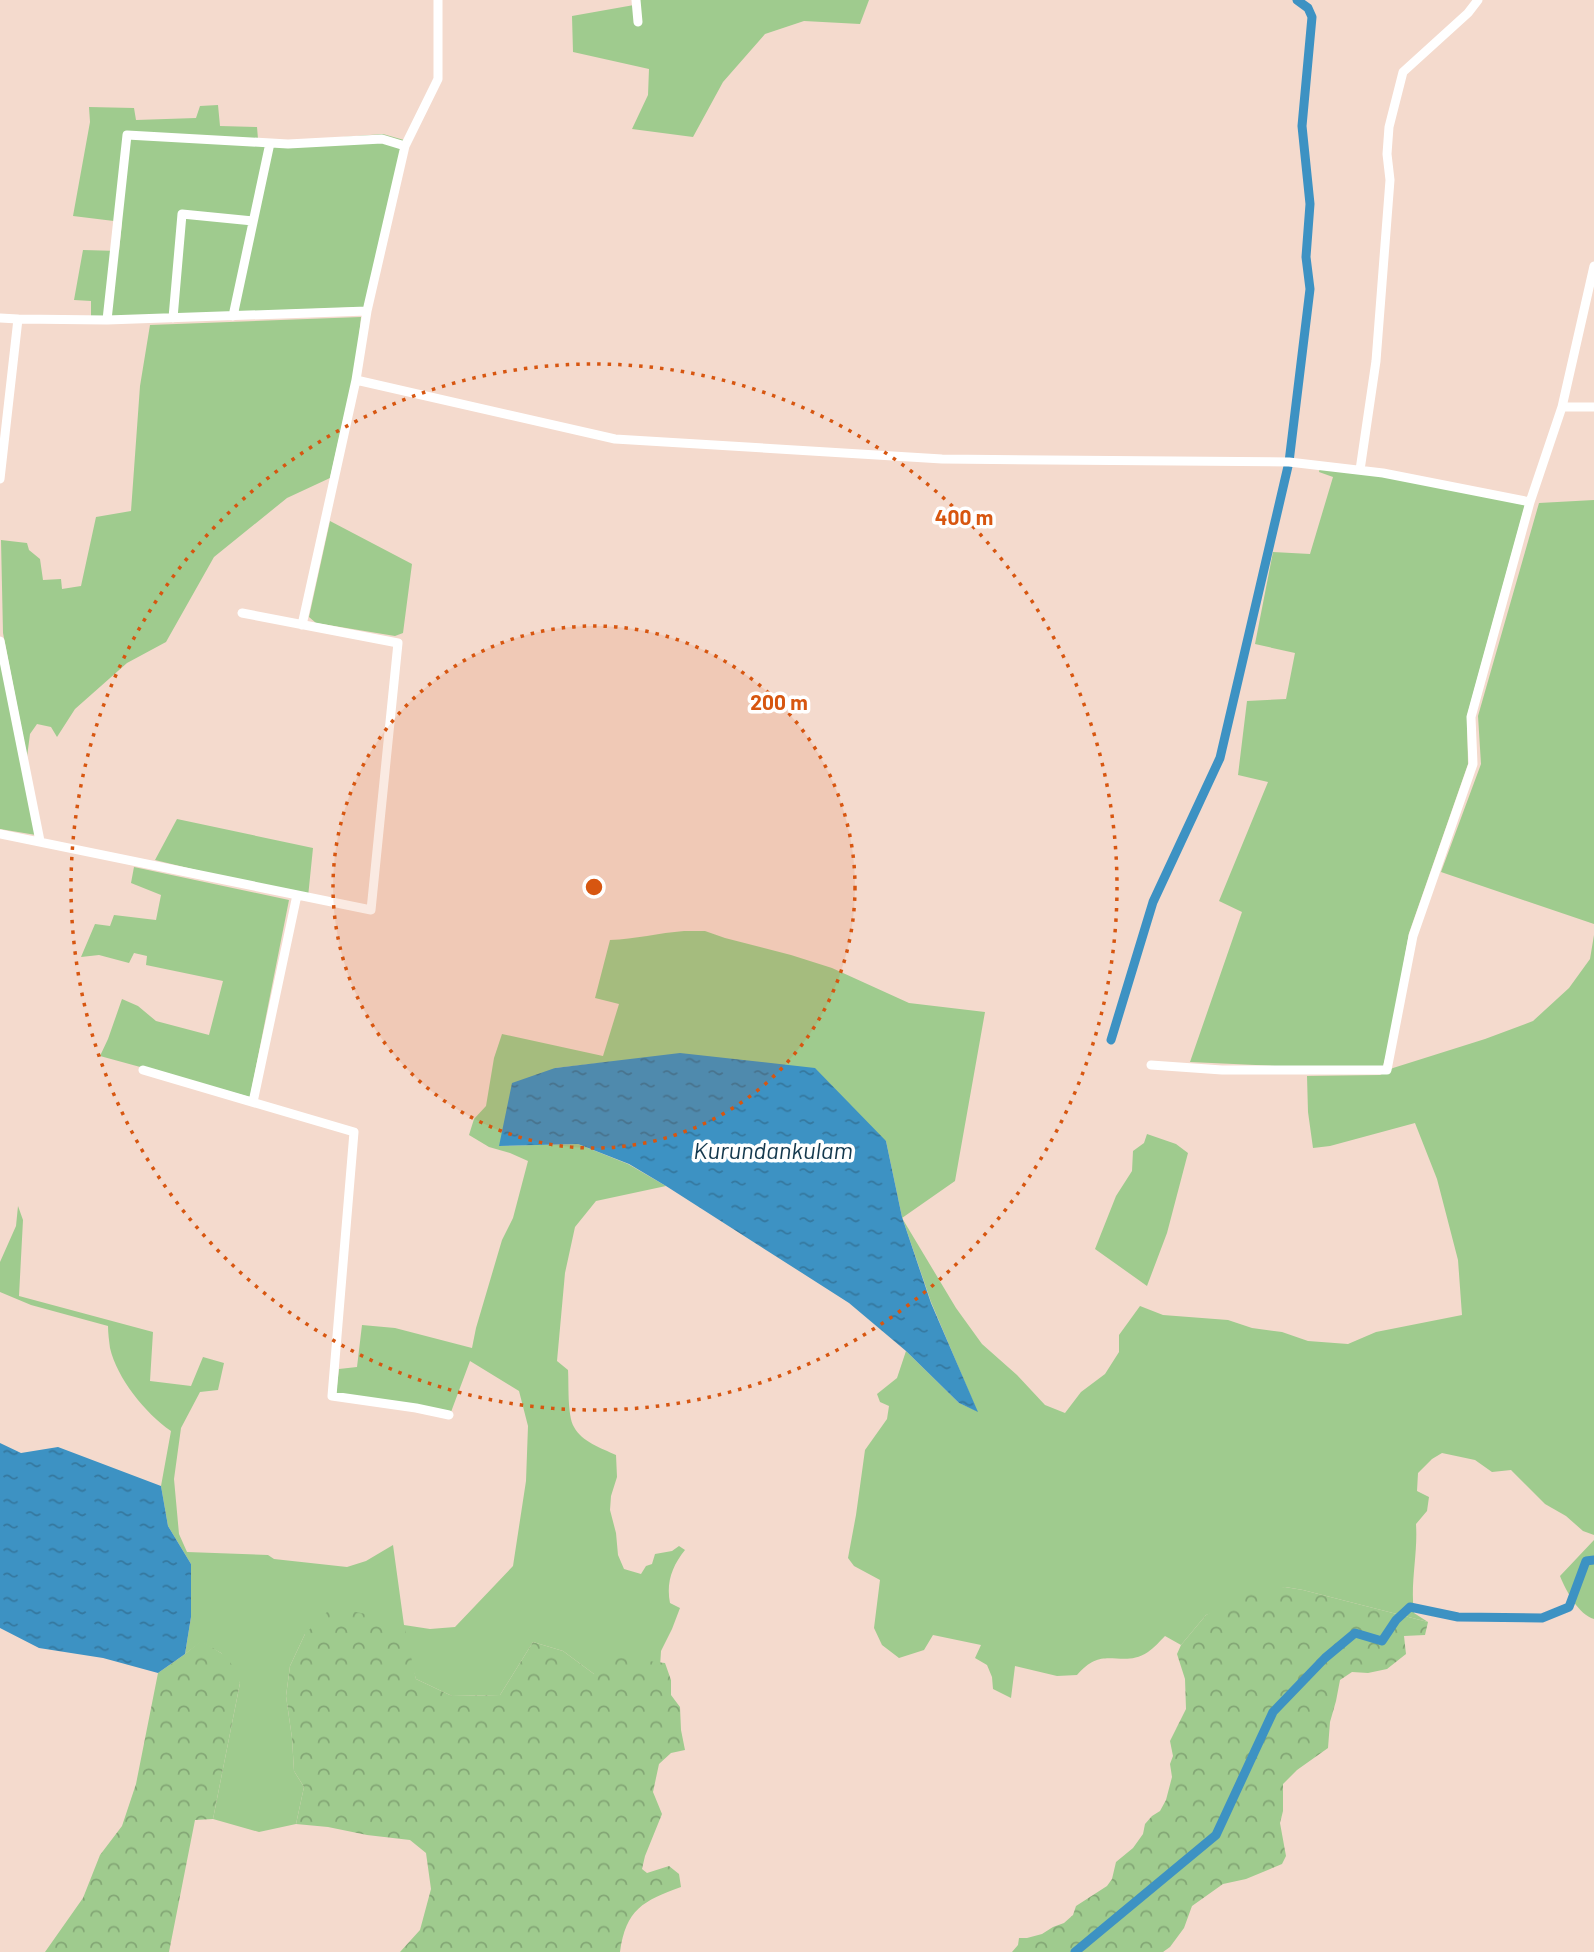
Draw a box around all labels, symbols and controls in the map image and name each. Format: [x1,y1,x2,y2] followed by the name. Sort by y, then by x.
[935,504,993,529] text: 400 m
[750,689,808,714] text: 200 m
[582,875,606,899] centre of rings
[693,1135,853,1164] water label: Kurundankulam

